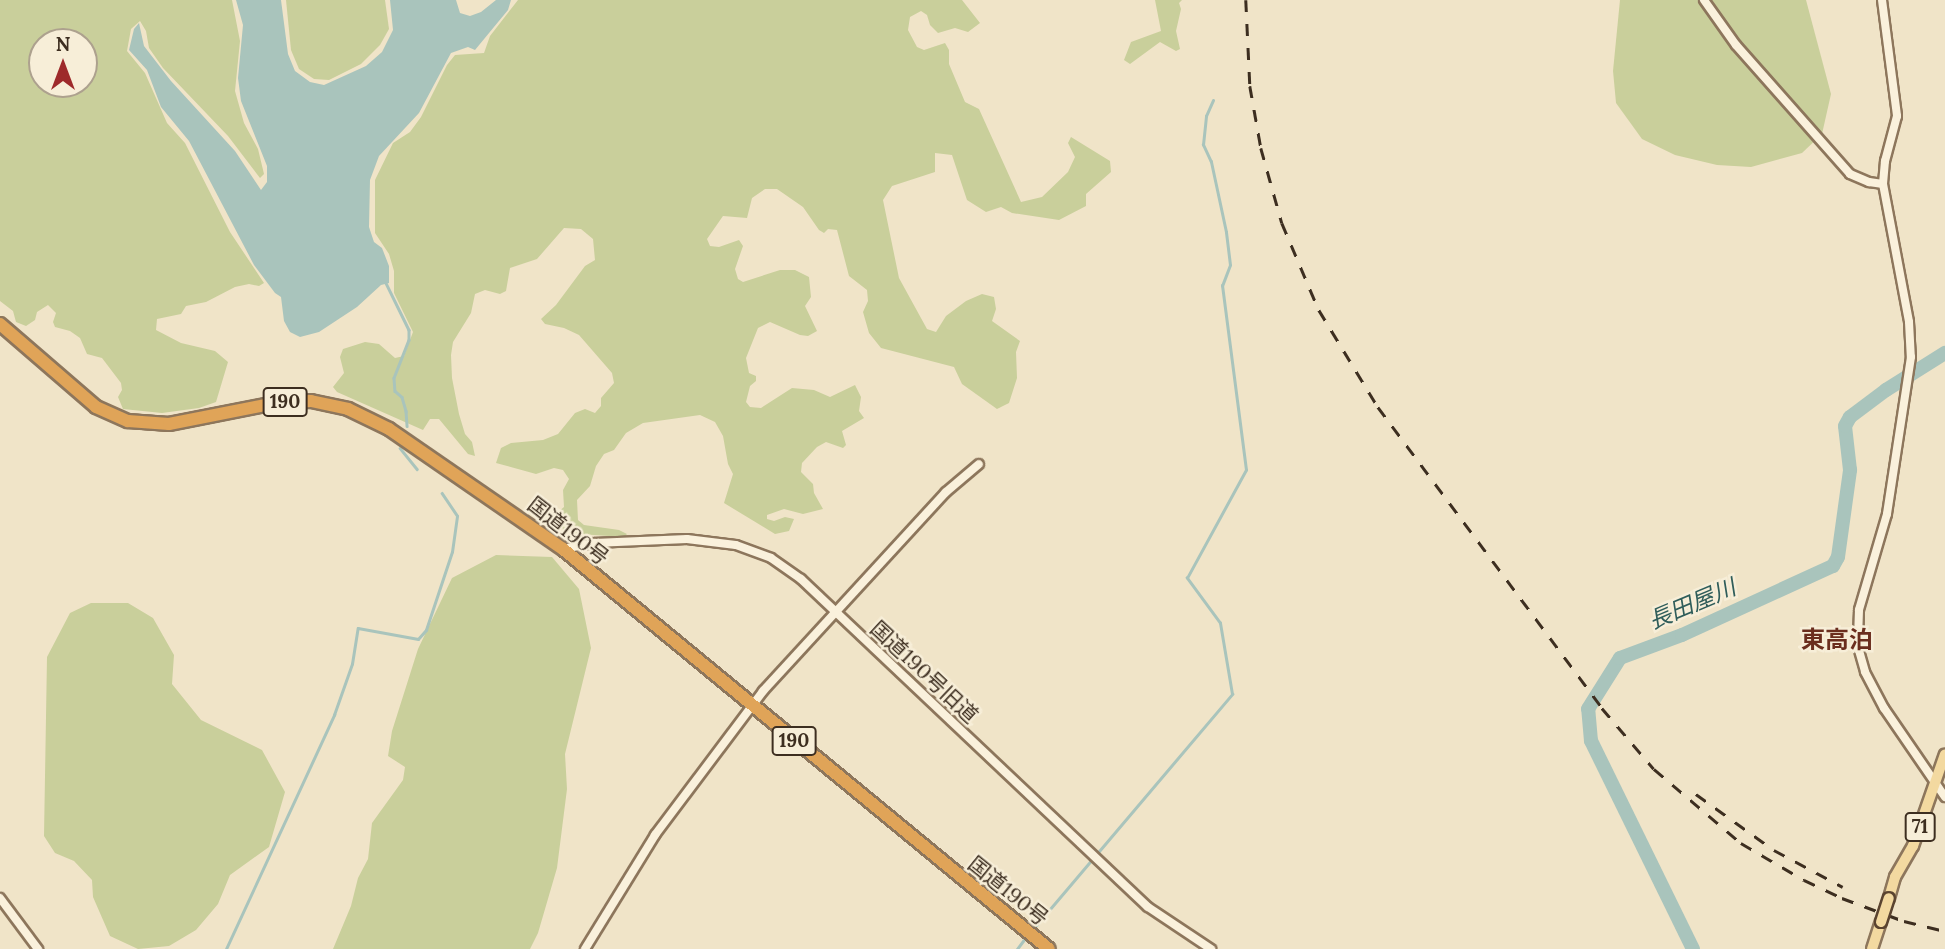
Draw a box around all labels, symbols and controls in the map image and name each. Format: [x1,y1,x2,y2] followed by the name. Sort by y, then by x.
[28,28,98,98] north arrow
[56,32,70,56] text: N
[262,386,308,418] road number: 190
[522,492,614,570] street label: 国道190号
[1644,573,1740,635] water label: 長田屋川
[865,616,983,728] street label: 国道190号旧道
[1801,626,1873,654] district label: 東高泊
[771,726,817,756] road number: 190
[1904,812,1936,842] road number: 71
[963,851,1053,931] street label: 国道190号

